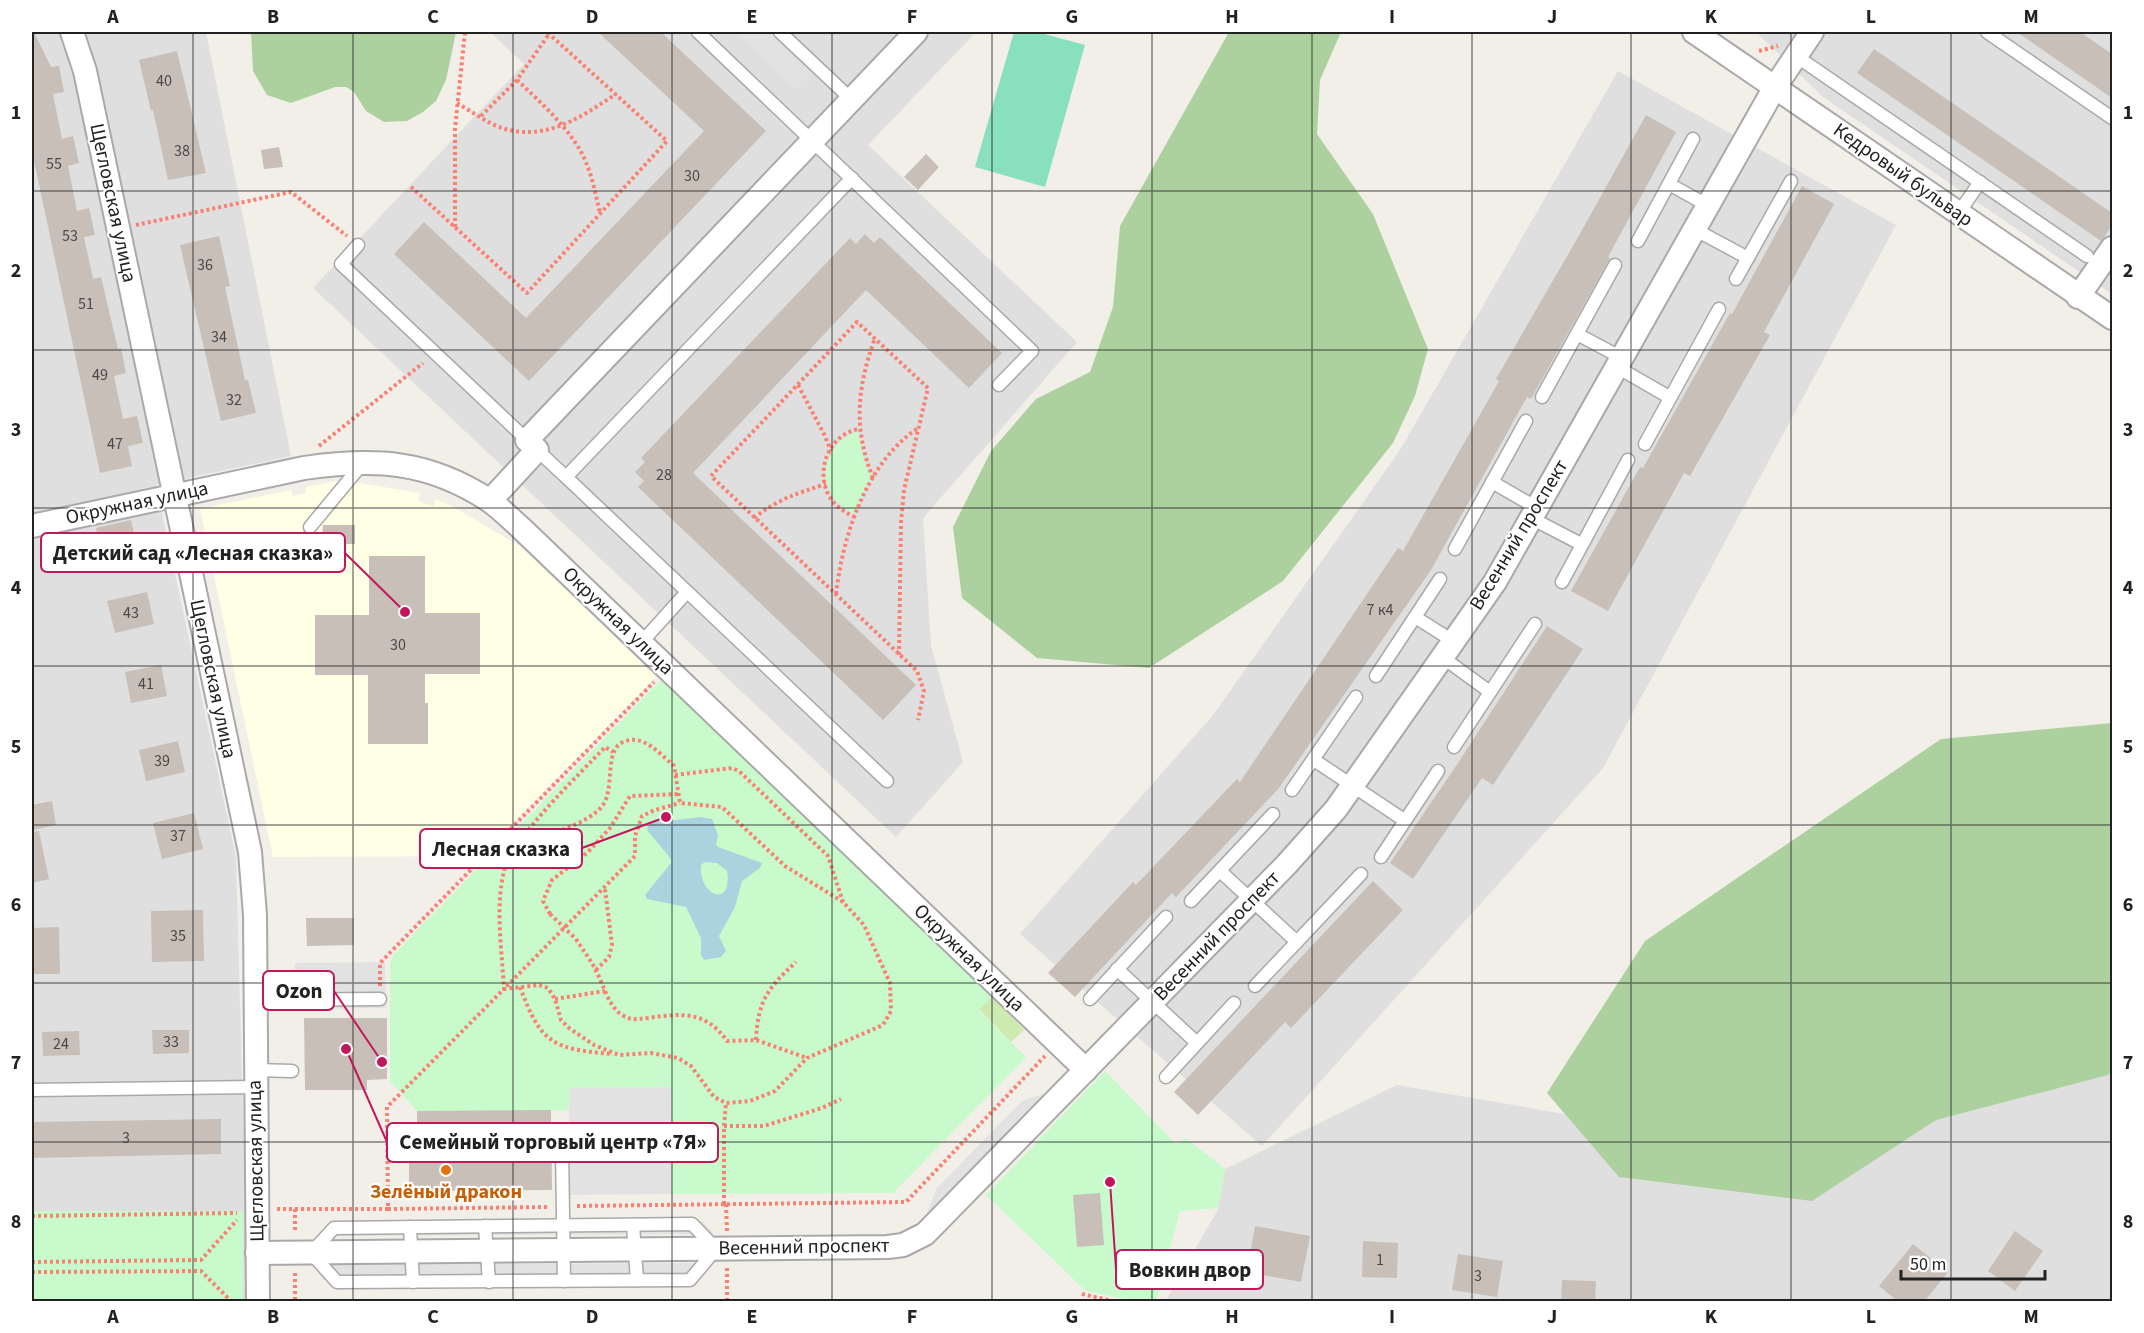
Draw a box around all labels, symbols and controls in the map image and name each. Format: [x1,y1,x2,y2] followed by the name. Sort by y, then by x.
[106,3,119,31] text: A
[267,3,279,31] text: B
[427,3,439,31] text: C
[586,3,598,31] text: D
[747,3,757,31] text: E
[907,3,917,31] text: F
[1066,3,1078,31] text: G
[1225,3,1239,31] text: H
[1389,3,1395,31] text: I
[1547,3,1557,31] text: J
[1705,3,1718,31] text: K
[1866,3,1876,31] text: L
[2023,3,2039,31] text: M
[156,70,172,92] house number: 40
[11,99,21,127] text: 1
[2123,99,2133,127] text: 1
[1827,116,1979,234] street label: Кедровый бульвар
[82,121,144,285] street label: Щегловская улица
[174,140,190,162] house number: 38
[46,153,62,175] house number: 55
[684,165,700,187] house number: 30
[62,225,78,247] house number: 53
[197,254,213,276] house number: 36
[11,257,21,285] text: 2
[2123,257,2133,285] text: 2
[78,293,94,315] house number: 51
[211,326,227,348] house number: 34
[92,364,108,386] house number: 49
[226,389,242,411] house number: 32
[11,416,21,444] text: 3
[2123,416,2133,444] text: 3
[107,433,123,455] house number: 47
[1463,454,1575,616] street label: Весенний проспект
[656,464,672,486] house number: 28
[63,474,211,532] street label: Окружная улица
[41,533,345,572] callout: Детский сад «Лесная сказка»
[53,538,333,568] text: Детский сад «Лесная сказка»
[556,561,680,681] street label: Окружная улица
[11,574,22,602] text: 4
[2123,574,2134,602] text: 4
[182,597,244,761] street label: Щегловская улица
[1366,599,1394,621] house number: 7 к4
[123,602,139,624] house number: 43
[390,634,406,656] house number: 30
[138,673,154,695] house number: 41
[11,733,21,761] text: 5
[2123,733,2133,761] text: 5
[154,750,170,772] house number: 39
[170,825,186,847] house number: 37
[420,829,582,868] callout: Лесная сказка
[431,834,570,864] text: Лесная сказка
[1147,865,1287,1007] street label: Весенний проспект
[11,891,21,919] text: 6
[2123,891,2133,919] text: 6
[907,898,1031,1018] street label: Окружная улица
[170,925,186,947] house number: 35
[263,971,334,1010] callout: Ozon
[275,976,323,1006] text: Ozon
[163,1031,179,1053] house number: 33
[53,1033,69,1055] house number: 24
[11,1049,21,1077] text: 7
[2123,1049,2133,1077] text: 7
[241,1080,271,1242] street label: Щегловская улица
[387,1123,718,1162] callout: Семейный торговый центр «7Я»
[122,1127,130,1149] house number: 3
[399,1127,707,1157] text: Семейный торговый центр «7Я»
[439,1163,453,1177] marker: Зелёный дракон
[370,1178,522,1206] place label: Зелёный дракон
[11,1208,21,1236] text: 8
[2123,1208,2133,1236] text: 8
[718,1232,890,1262] street label: Весенний проспект
[1901,1243,2045,1281] scale bar
[1376,1249,1384,1271] house number: 1
[1116,1250,1263,1289] callout: Вовкин двор
[1910,1252,1946,1277] text: 50 m
[1129,1255,1251,1285] text: Вовкин двор
[1474,1265,1482,1287] house number: 3
[106,1303,119,1331] text: A
[267,1303,279,1331] text: B
[427,1303,439,1331] text: C
[586,1303,598,1331] text: D
[747,1303,757,1331] text: E
[907,1303,917,1331] text: F
[1066,1303,1078,1331] text: G
[1225,1303,1239,1331] text: H
[1389,1303,1395,1331] text: I
[1547,1303,1557,1331] text: J
[1705,1303,1718,1331] text: K
[1866,1303,1876,1331] text: L
[2023,1303,2039,1331] text: M

